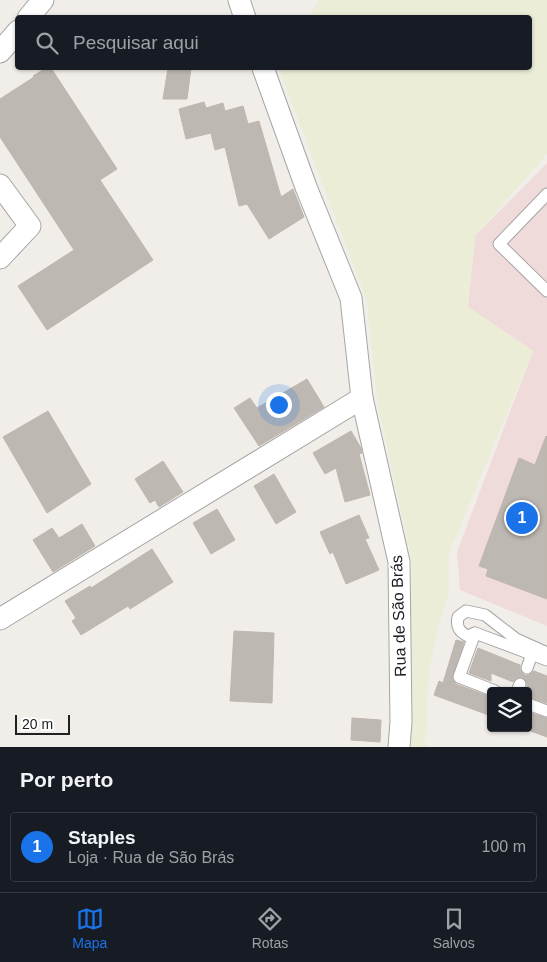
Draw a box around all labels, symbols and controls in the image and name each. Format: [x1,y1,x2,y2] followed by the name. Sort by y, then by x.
[15,15,532,70] search box
[33,29,61,57] icon: search
[73,32,199,53] text: Pesquisar aqui
[266,392,292,418] your location
[506,499,538,537] pin: 1
[388,555,409,677] street label: Rua de São Brás
[487,687,532,732] map controls
[487,687,532,732] button: layers
[15,712,70,735] scale bar
[22,716,53,732] text: 20 m
[20,768,113,791] text: Por perto
[68,827,136,848] text: Staples
[33,838,41,855] text: 1
[482,838,526,855] text: 100 m
[68,849,234,866] text: Loja · Rua de São Brás
[72,905,107,951] tab: Mapa
[252,905,288,951] tab: Rotas
[433,905,475,951] tab: Salvos

